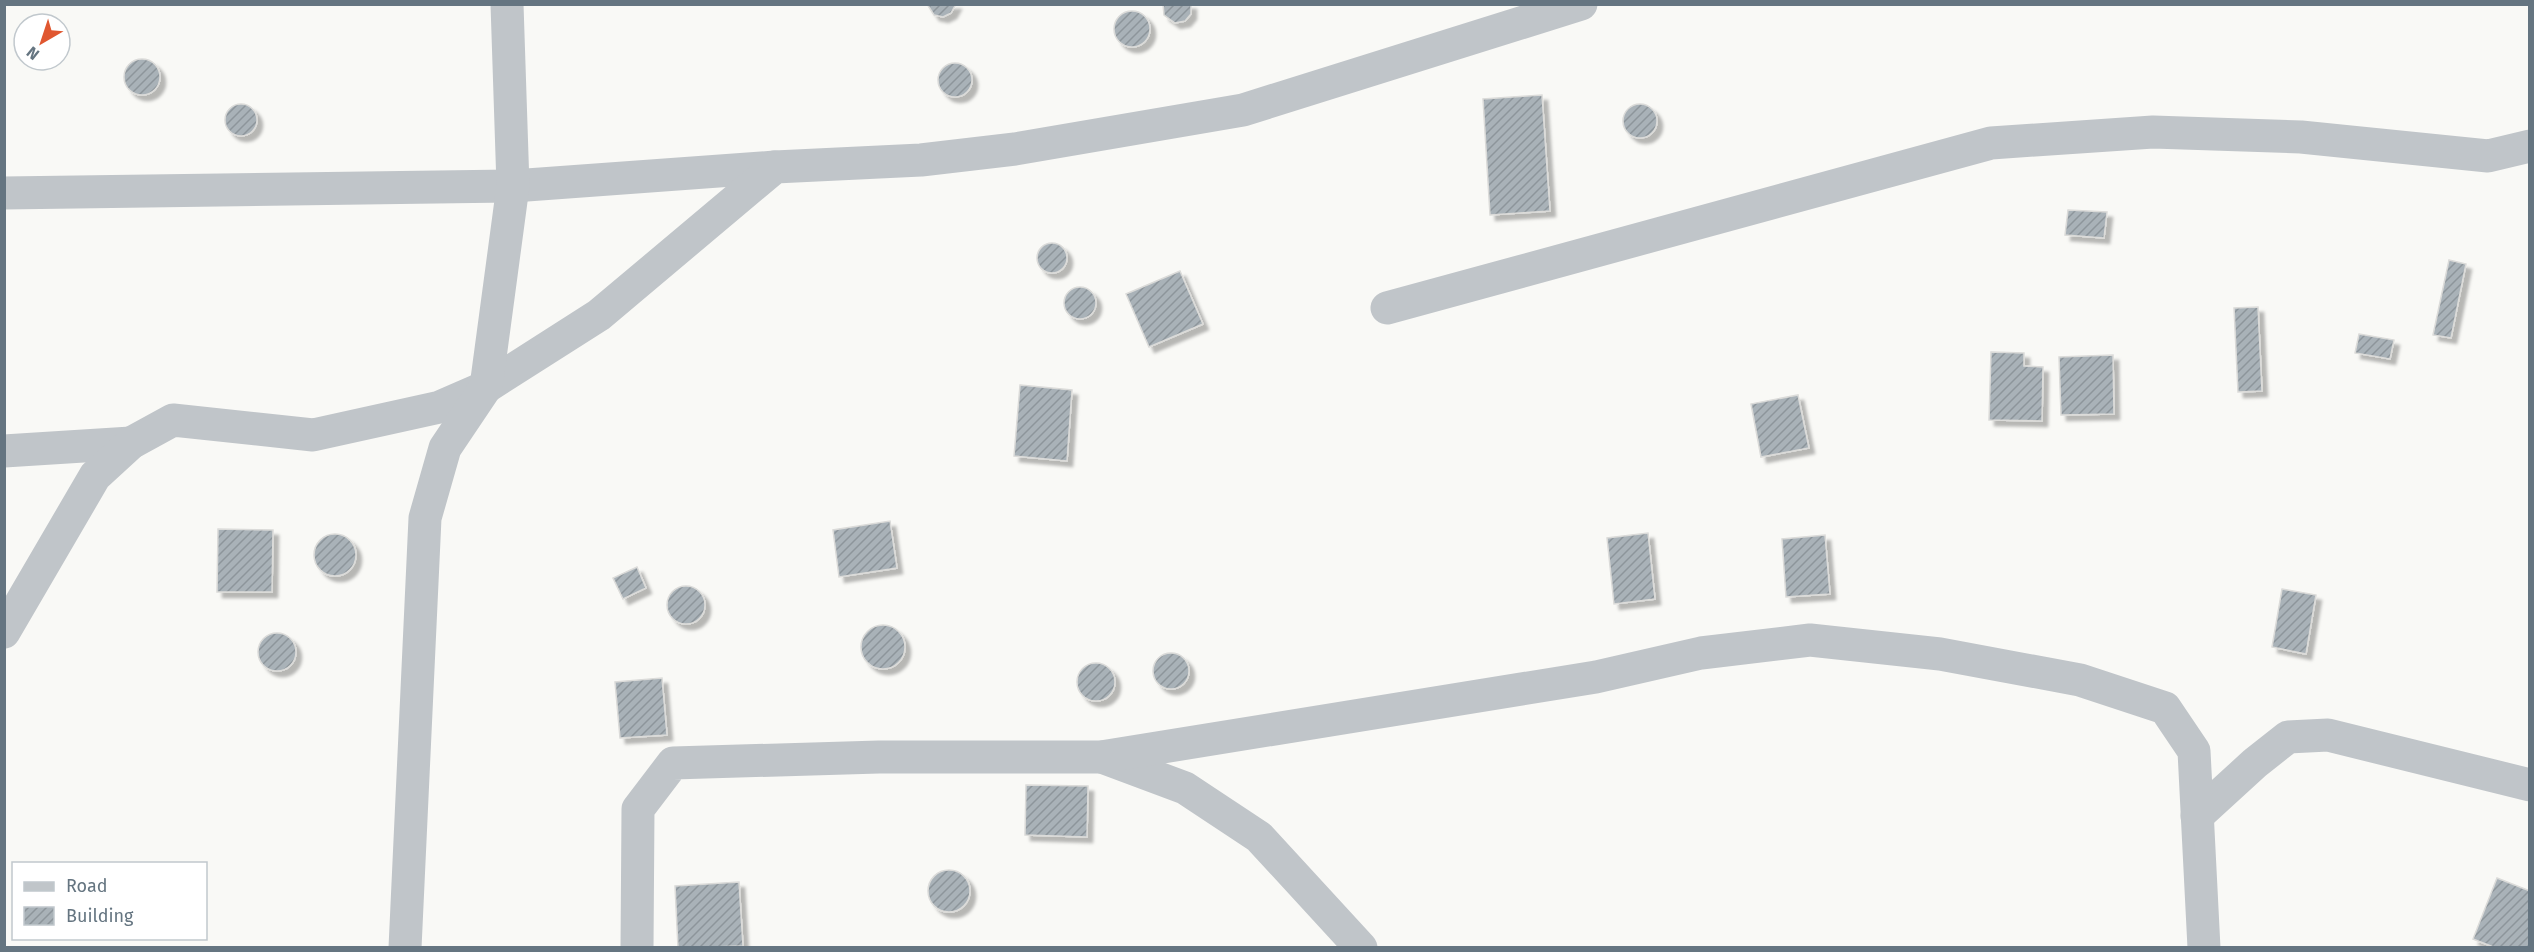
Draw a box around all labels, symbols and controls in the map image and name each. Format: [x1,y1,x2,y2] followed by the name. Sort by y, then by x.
[12,12,72,72] north arrow
[23,43,43,64] text: N
[12,862,207,940] legend
[66,875,108,897] text: Road
[66,905,134,927] text: Building

